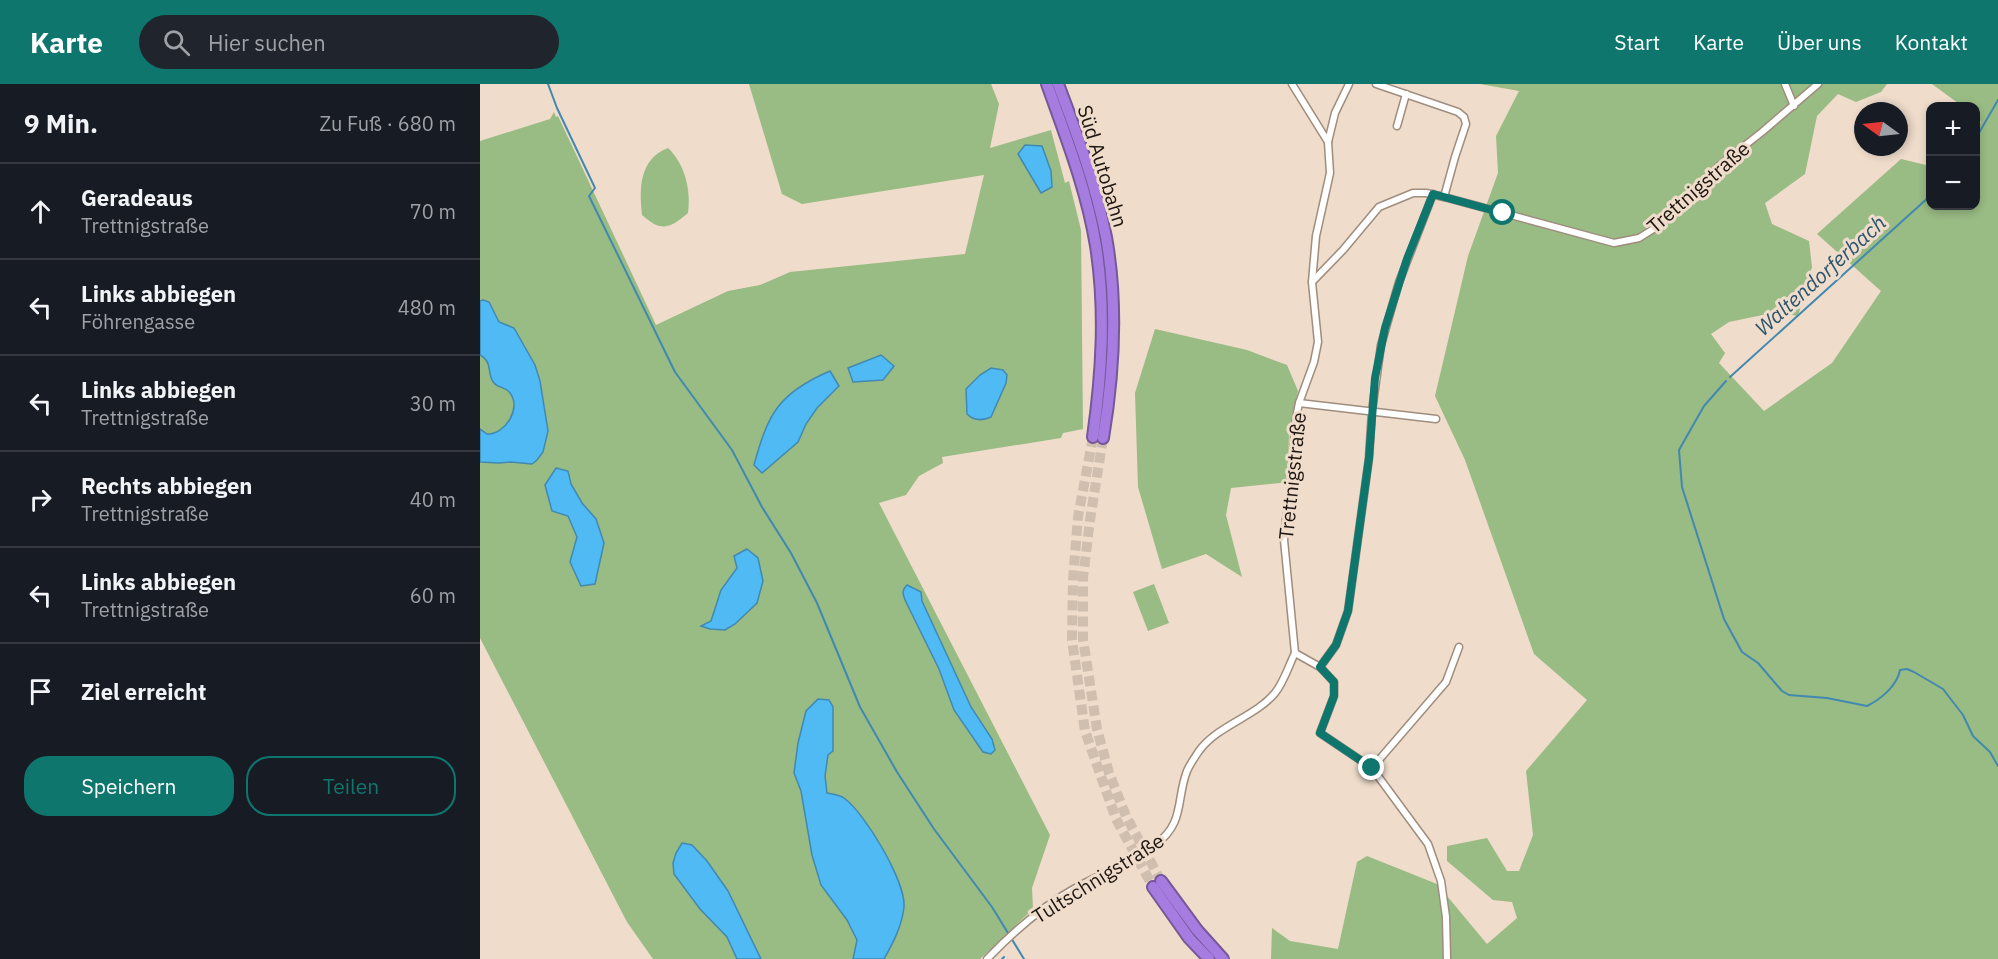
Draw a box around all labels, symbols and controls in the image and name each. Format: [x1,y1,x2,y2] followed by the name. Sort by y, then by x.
[139,15,559,69] search box
[30,24,103,61] text: Karte
[160,26,193,59] icon: search
[208,28,326,57] text: Hier suchen
[1614,28,1660,56] text: Start
[1693,28,1744,56] text: Karte
[1777,28,1862,56] text: Über uns
[1895,28,1968,56] text: Kontakt
[1072,102,1134,230] street label: Süd Autobahn
[1854,102,1908,156] north arrow
[1926,102,1980,210] map controls
[1926,102,1980,156] button: +
[24,106,98,140] text: 9 Min.
[319,110,456,137] text: Zu Fuß · 680 m
[1641,135,1755,239] street label: Trettnigstraße
[1926,156,1980,210] button: −
[81,183,193,212] text: Geradeaus
[24,195,57,228] icon: ahead
[410,198,456,225] text: 70 m
[1489,199,1515,225] route start
[1748,209,1892,341] water label: Waltendorferbach
[81,212,209,239] text: Trettnigstraße
[81,279,236,308] text: Links abbiegen
[24,291,57,324] icon: left
[398,294,456,321] text: 480 m
[81,308,195,335] text: Föhrengasse
[81,375,236,404] text: Links abbiegen
[24,387,57,420] icon: left
[410,390,456,417] text: 30 m
[81,404,209,431] text: Trettnigstraße
[1272,411,1312,541] street label: Trettnigstraße
[81,471,252,500] text: Rechts abbiegen
[24,483,57,516] icon: right
[410,486,456,513] text: 40 m
[81,500,209,527] text: Trettnigstraße
[81,567,236,596] text: Links abbiegen
[24,579,57,612] icon: left
[410,582,456,609] text: 60 m
[81,596,209,623] text: Trettnigstraße
[24,675,57,708] icon: arrive
[81,677,206,706] text: Ziel erreicht
[1358,754,1384,780] route end
[24,756,234,816] button: Speichern
[246,756,456,816] button: Teilen
[1027,827,1169,929] street label: Tultschnigstraße

